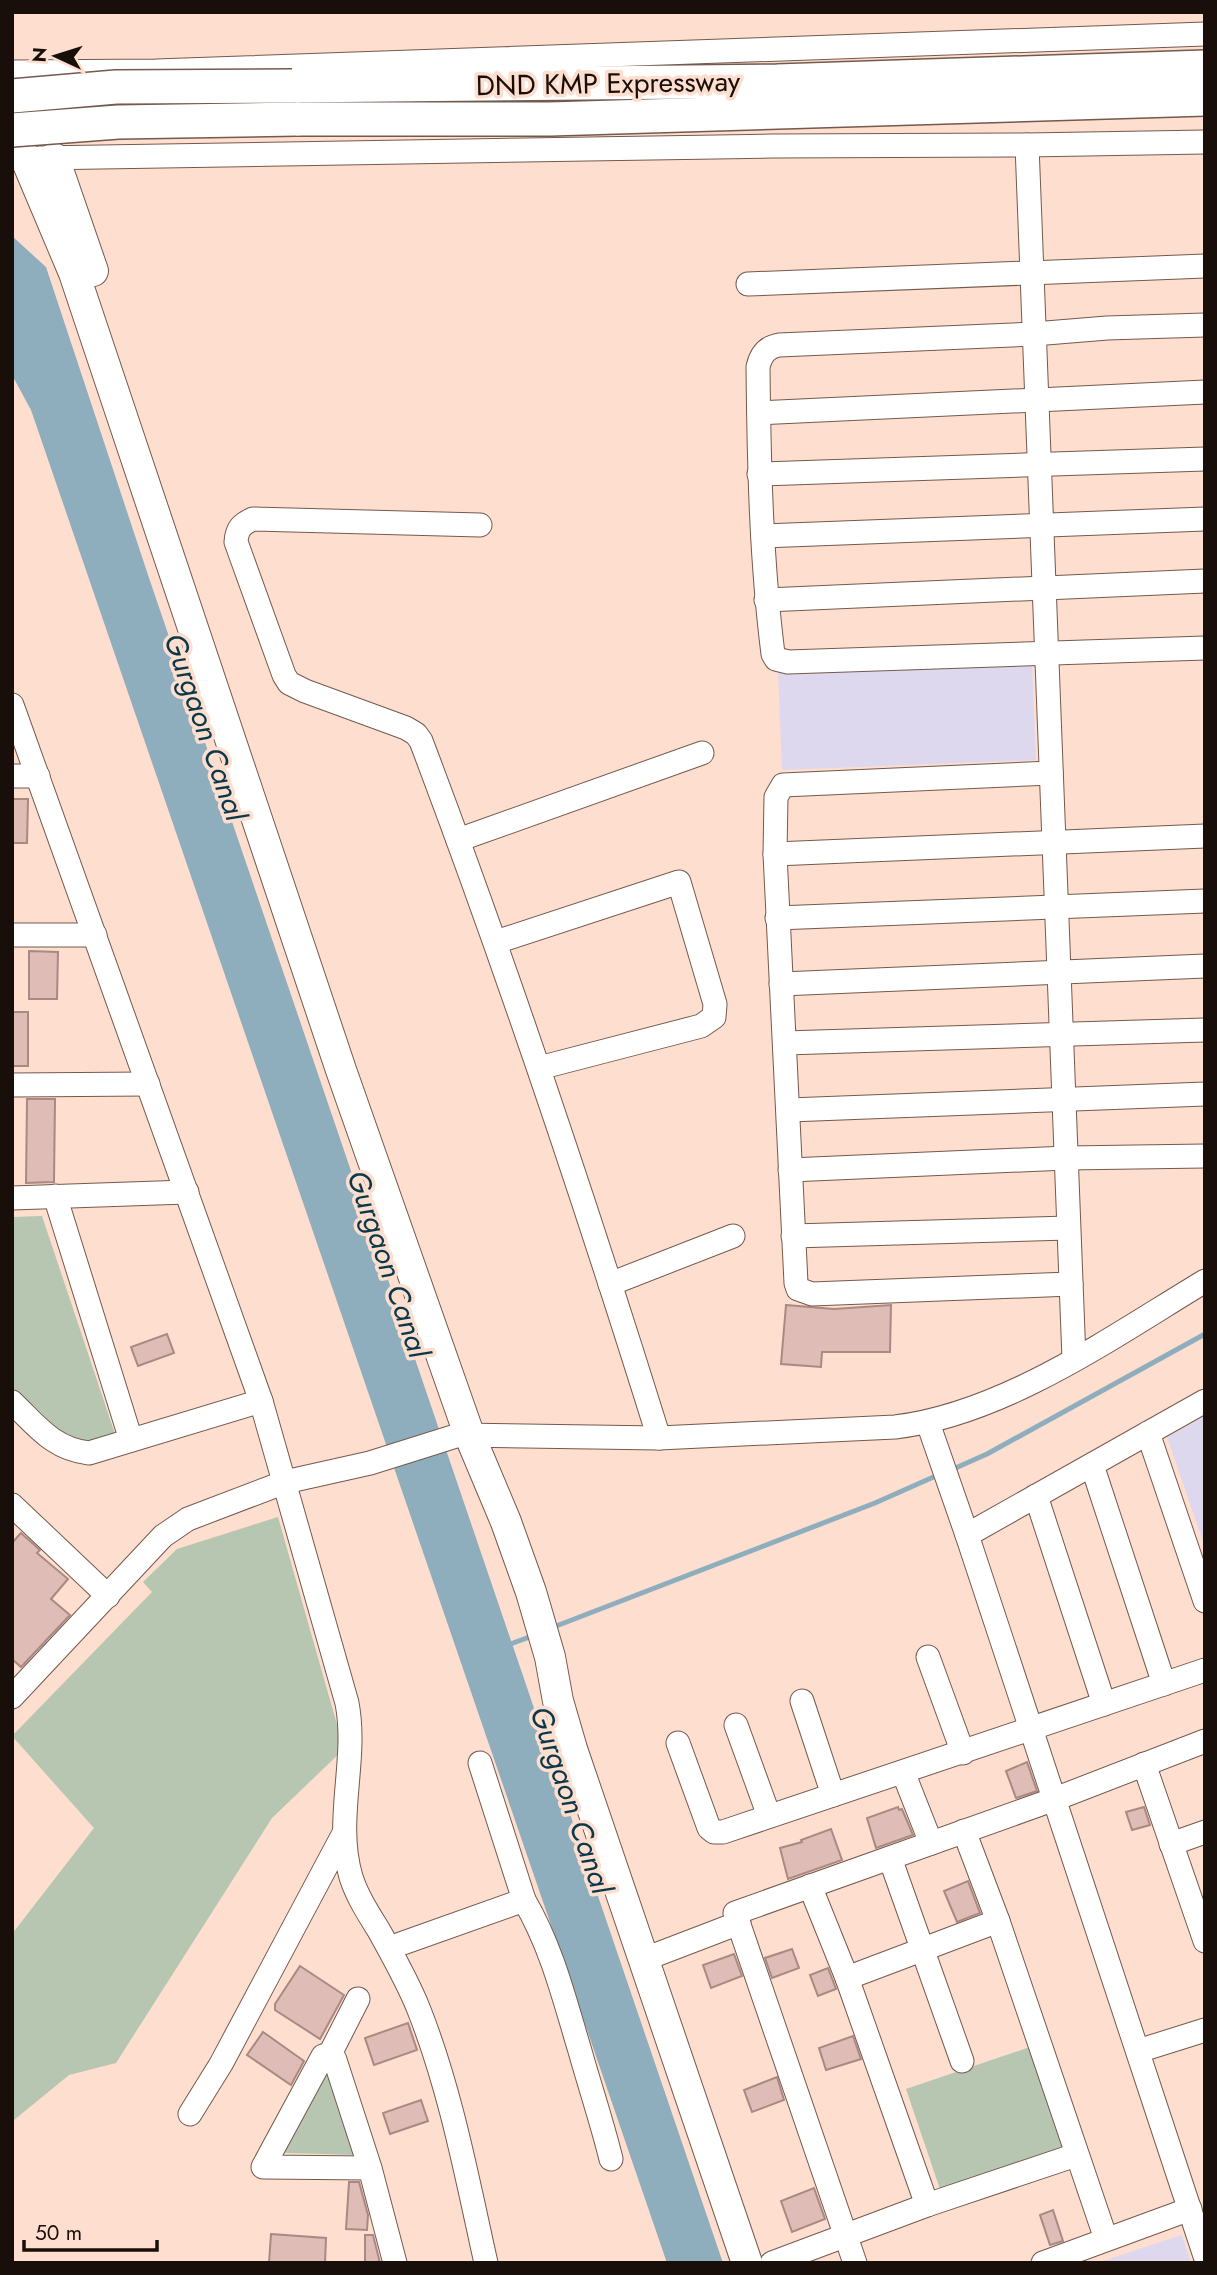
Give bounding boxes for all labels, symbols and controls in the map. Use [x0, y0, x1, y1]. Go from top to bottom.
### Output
north arrow [21, 21, 91, 91]
text: N [26, 46, 54, 63]
street label: DND KMP Expressway [476, 61, 741, 106]
water label: Gurgaon Canal [153, 627, 258, 828]
water label: Gurgaon Canal [336, 1164, 441, 1365]
water label: Gurgaon Canal [519, 1700, 624, 1901]
scale bar [24, 2208, 158, 2252]
text: 50 m [35, 2218, 82, 2248]

